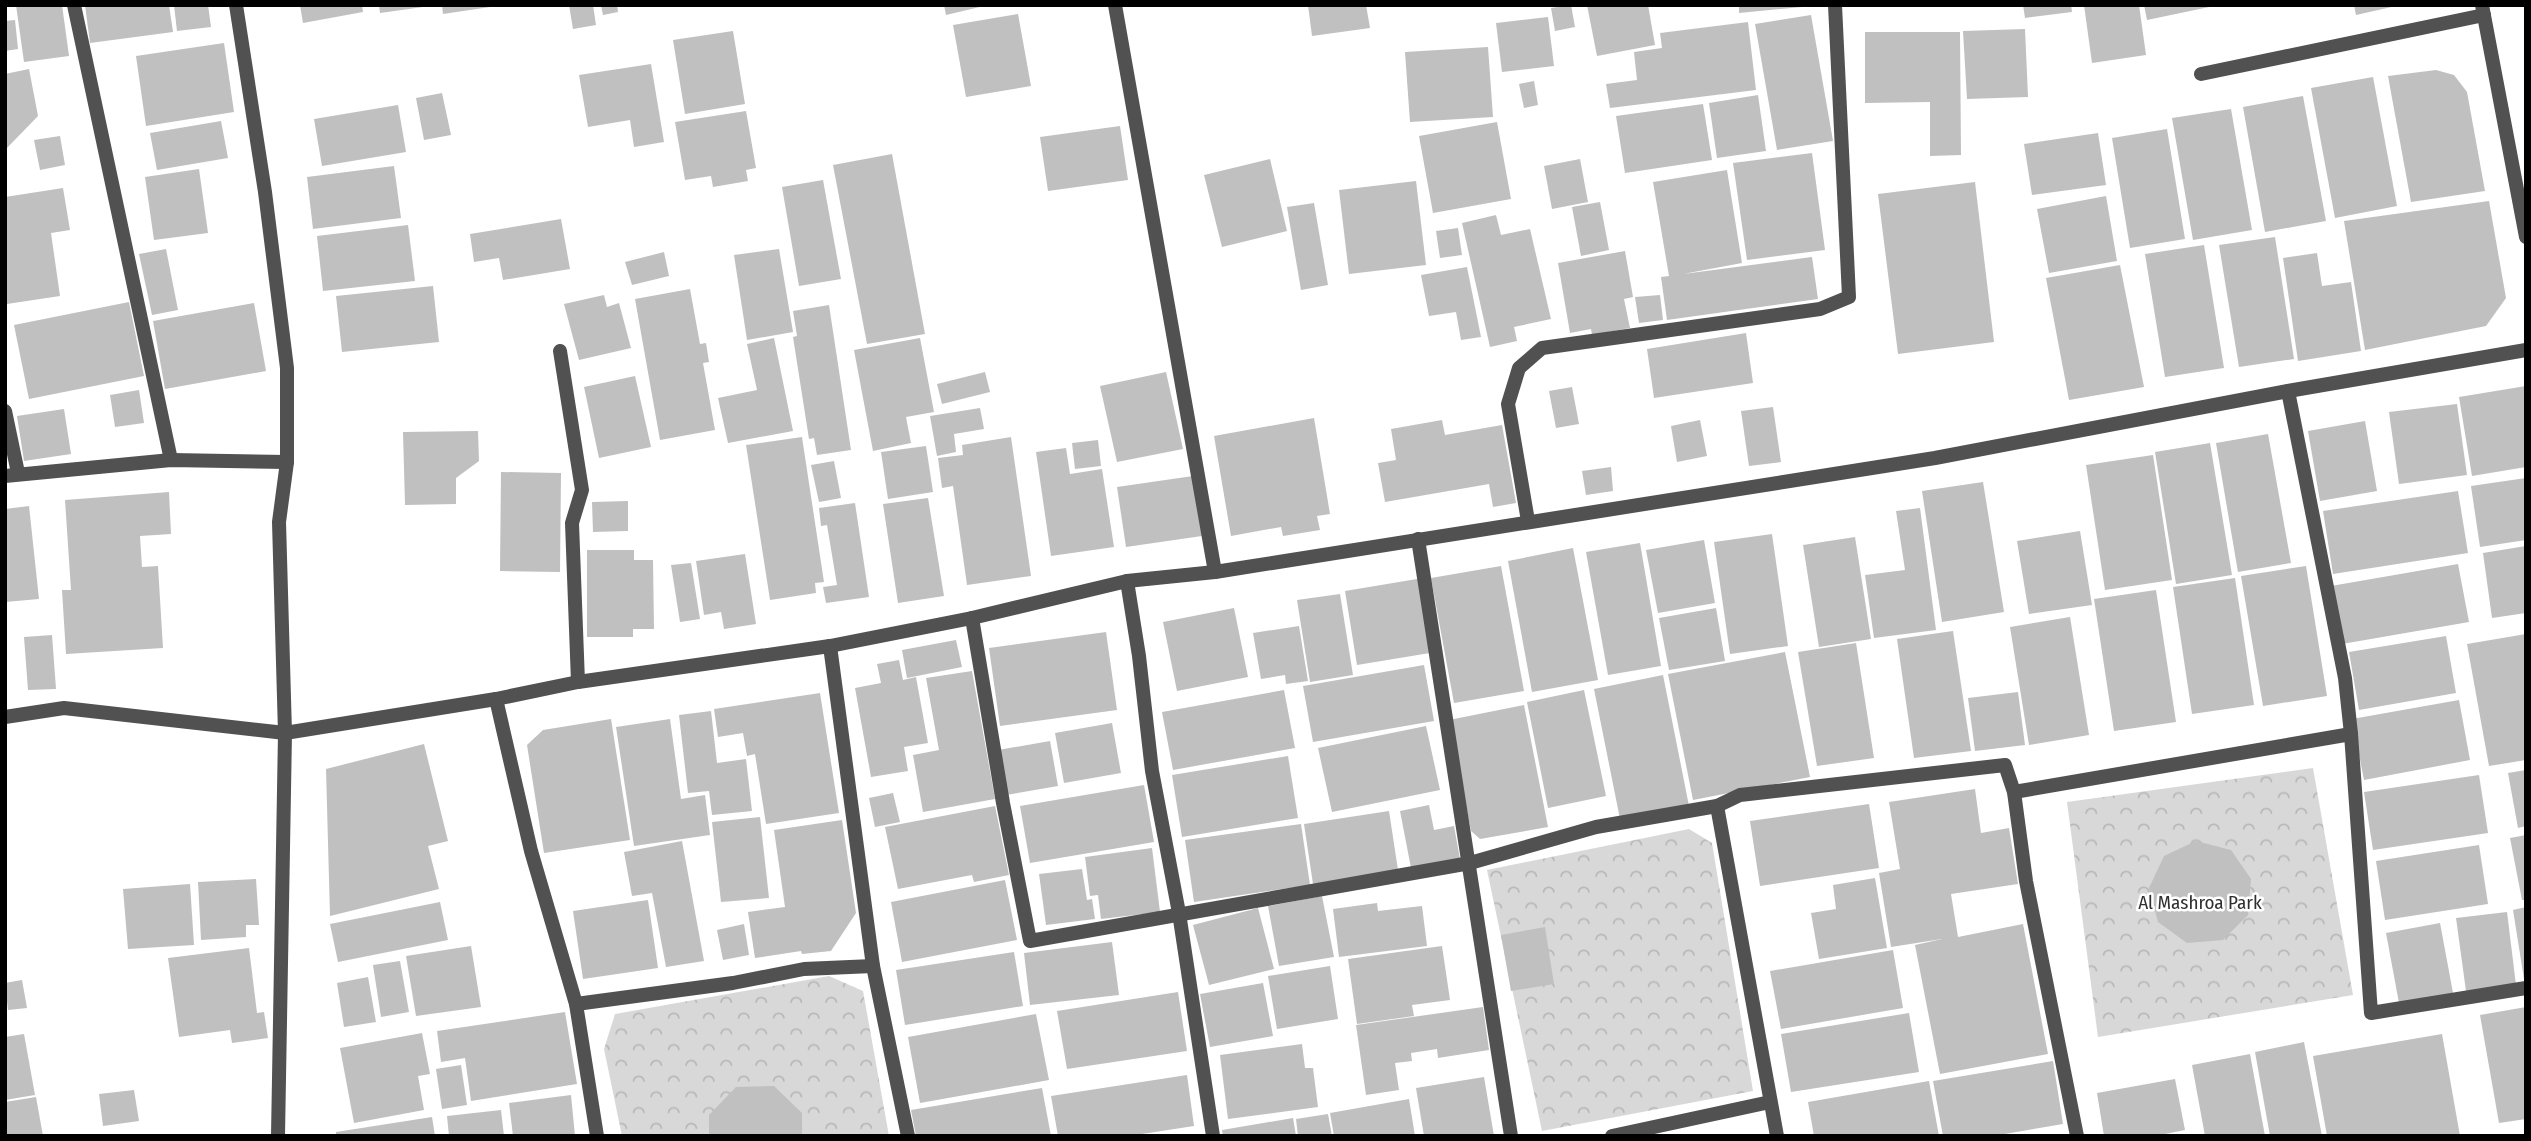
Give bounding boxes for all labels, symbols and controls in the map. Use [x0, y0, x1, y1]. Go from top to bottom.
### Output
park label: Al Mashroa Park [2138, 891, 2262, 914]

